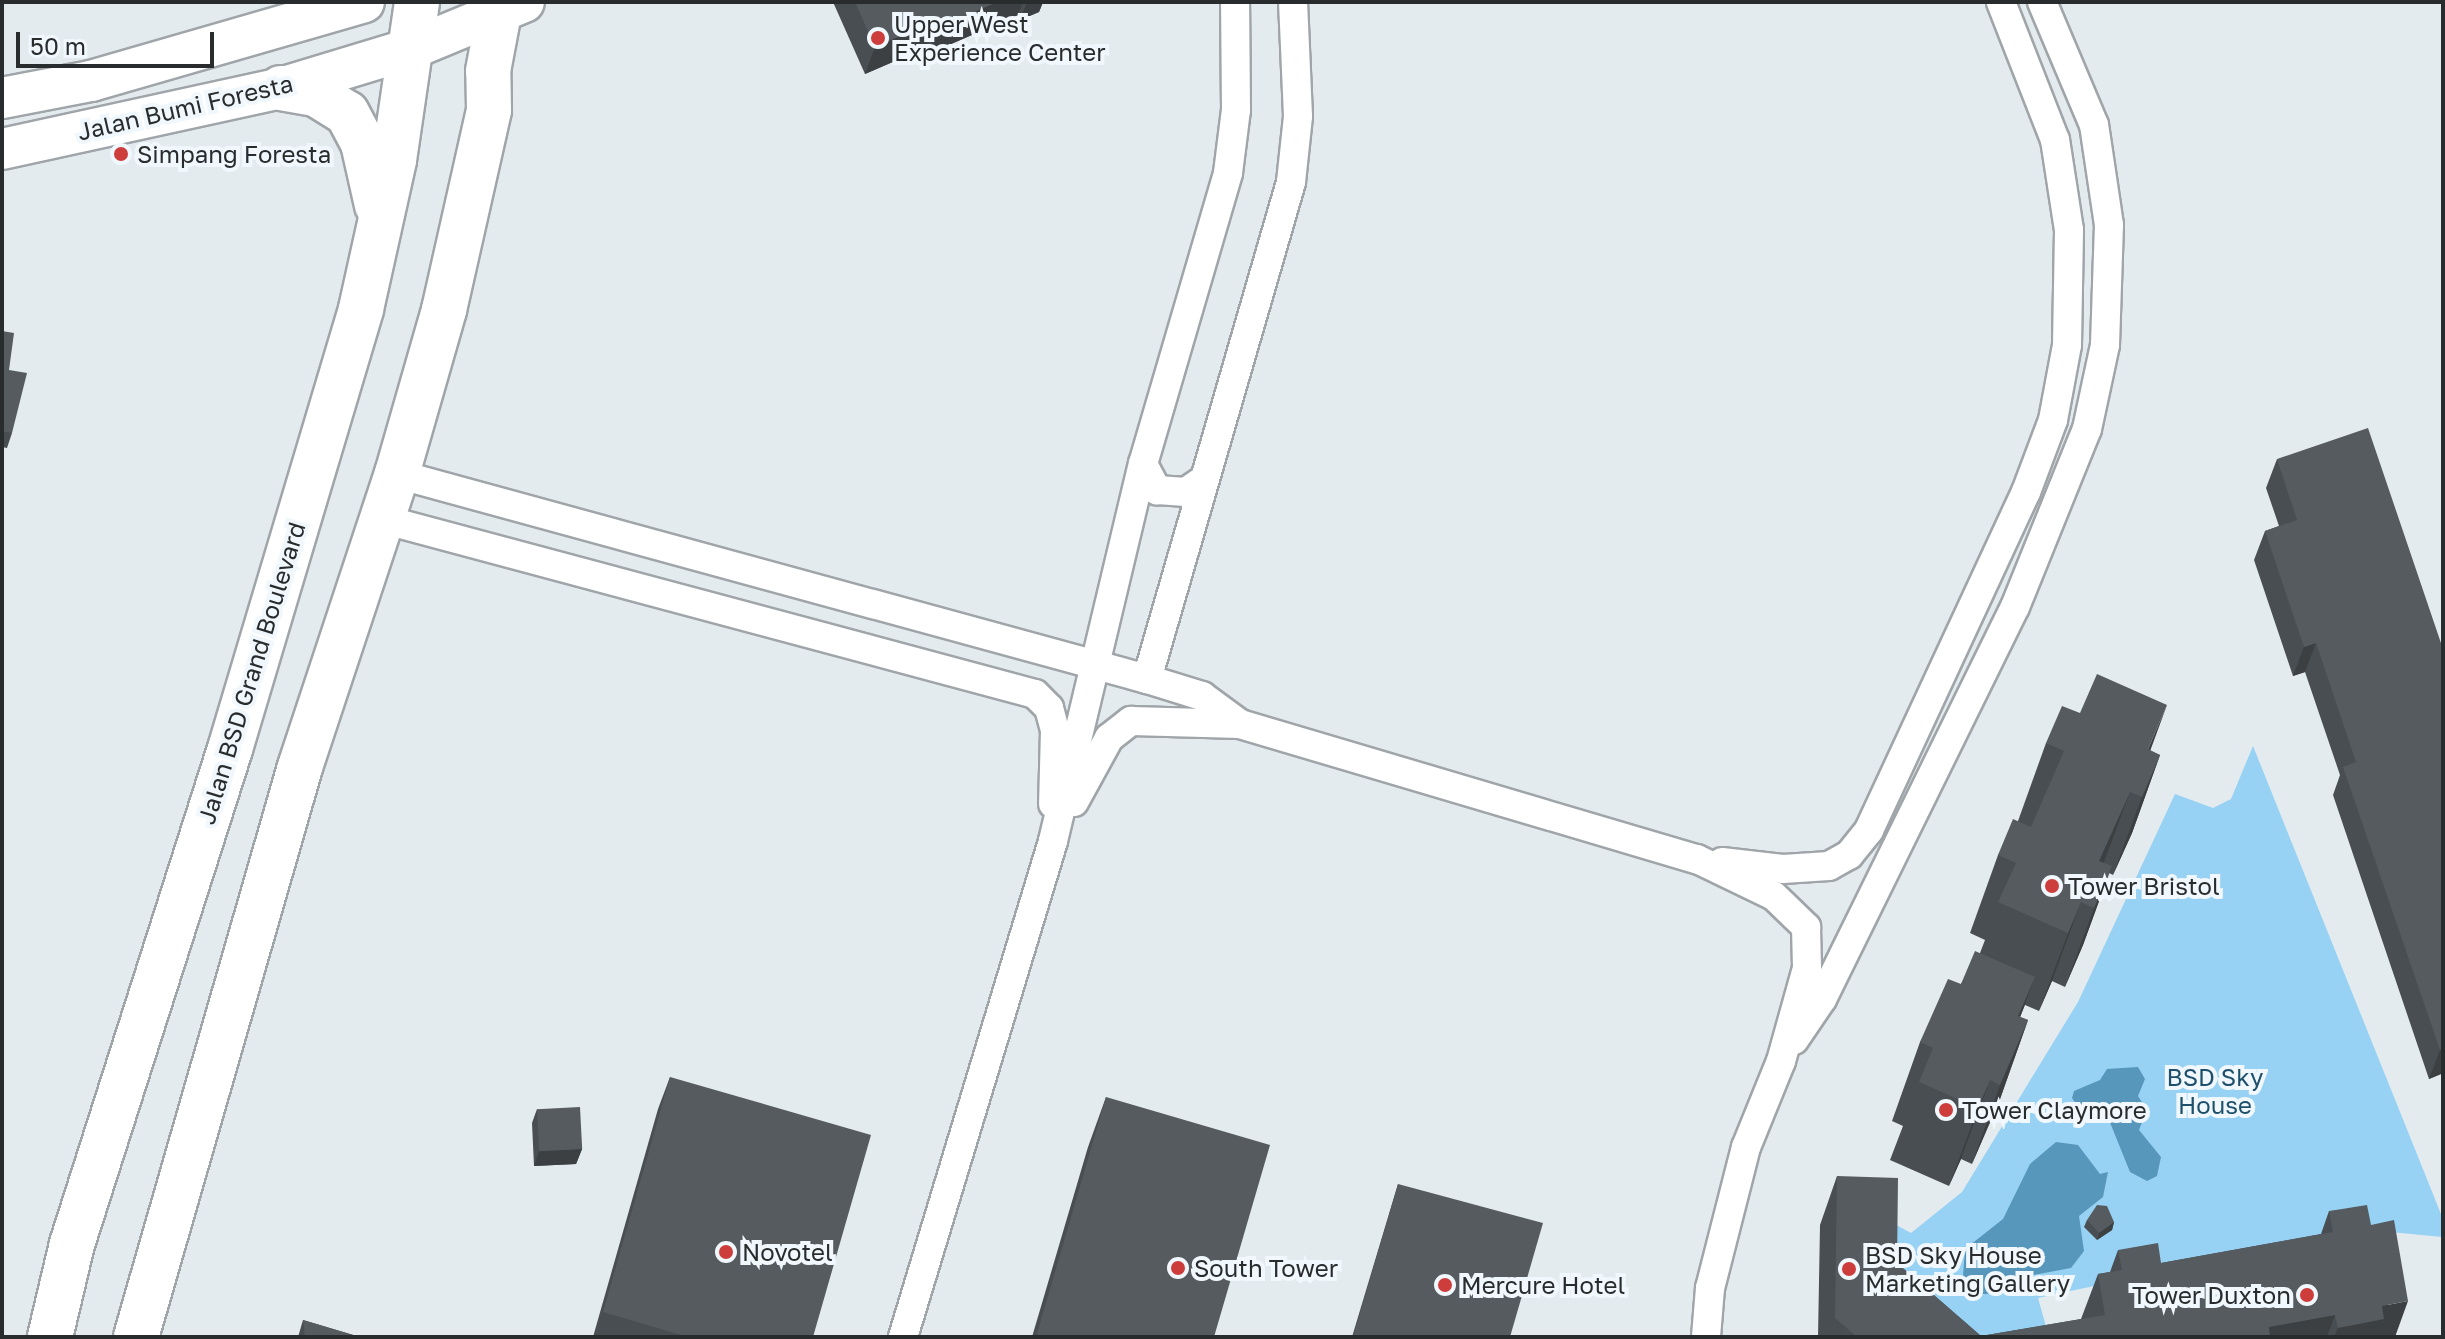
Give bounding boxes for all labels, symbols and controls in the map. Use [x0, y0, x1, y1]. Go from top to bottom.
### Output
place label: Upper West Experience Center [894, 10, 1106, 66]
scale bar [20, 16, 218, 66]
marker: Upper West Experience Center [869, 29, 887, 47]
text: 50 m [30, 31, 86, 60]
street label: Jalan Bumi Foresta [74, 68, 296, 146]
place label: Simpang Foresta [137, 140, 331, 168]
marker: Simpang Foresta [112, 145, 130, 163]
street label: Jalan BSD Grand Boulevard [191, 519, 311, 827]
place label: Tower Bristol [2068, 872, 2220, 900]
marker: Tower Bristol [2043, 877, 2061, 895]
park label: BSD Sky House [2167, 1063, 2263, 1119]
place label: Tower Claymore [1962, 1096, 2147, 1124]
marker: Tower Claymore [1937, 1101, 1955, 1119]
place label: Novotel [742, 1238, 833, 1266]
place label: BSD Sky House Marketing Gallery [1865, 1241, 2070, 1297]
marker: Novotel [717, 1243, 735, 1261]
place label: South Tower [1194, 1254, 1338, 1282]
marker: South Tower [1169, 1259, 1187, 1277]
marker: BSD Sky House Marketing Gallery [1840, 1260, 1858, 1278]
place label: Mercure Hotel [1461, 1271, 1625, 1299]
marker: Mercure Hotel [1436, 1276, 1454, 1294]
place label: Tower Duxton [2132, 1281, 2291, 1309]
marker: Tower Duxton [2298, 1286, 2316, 1304]

